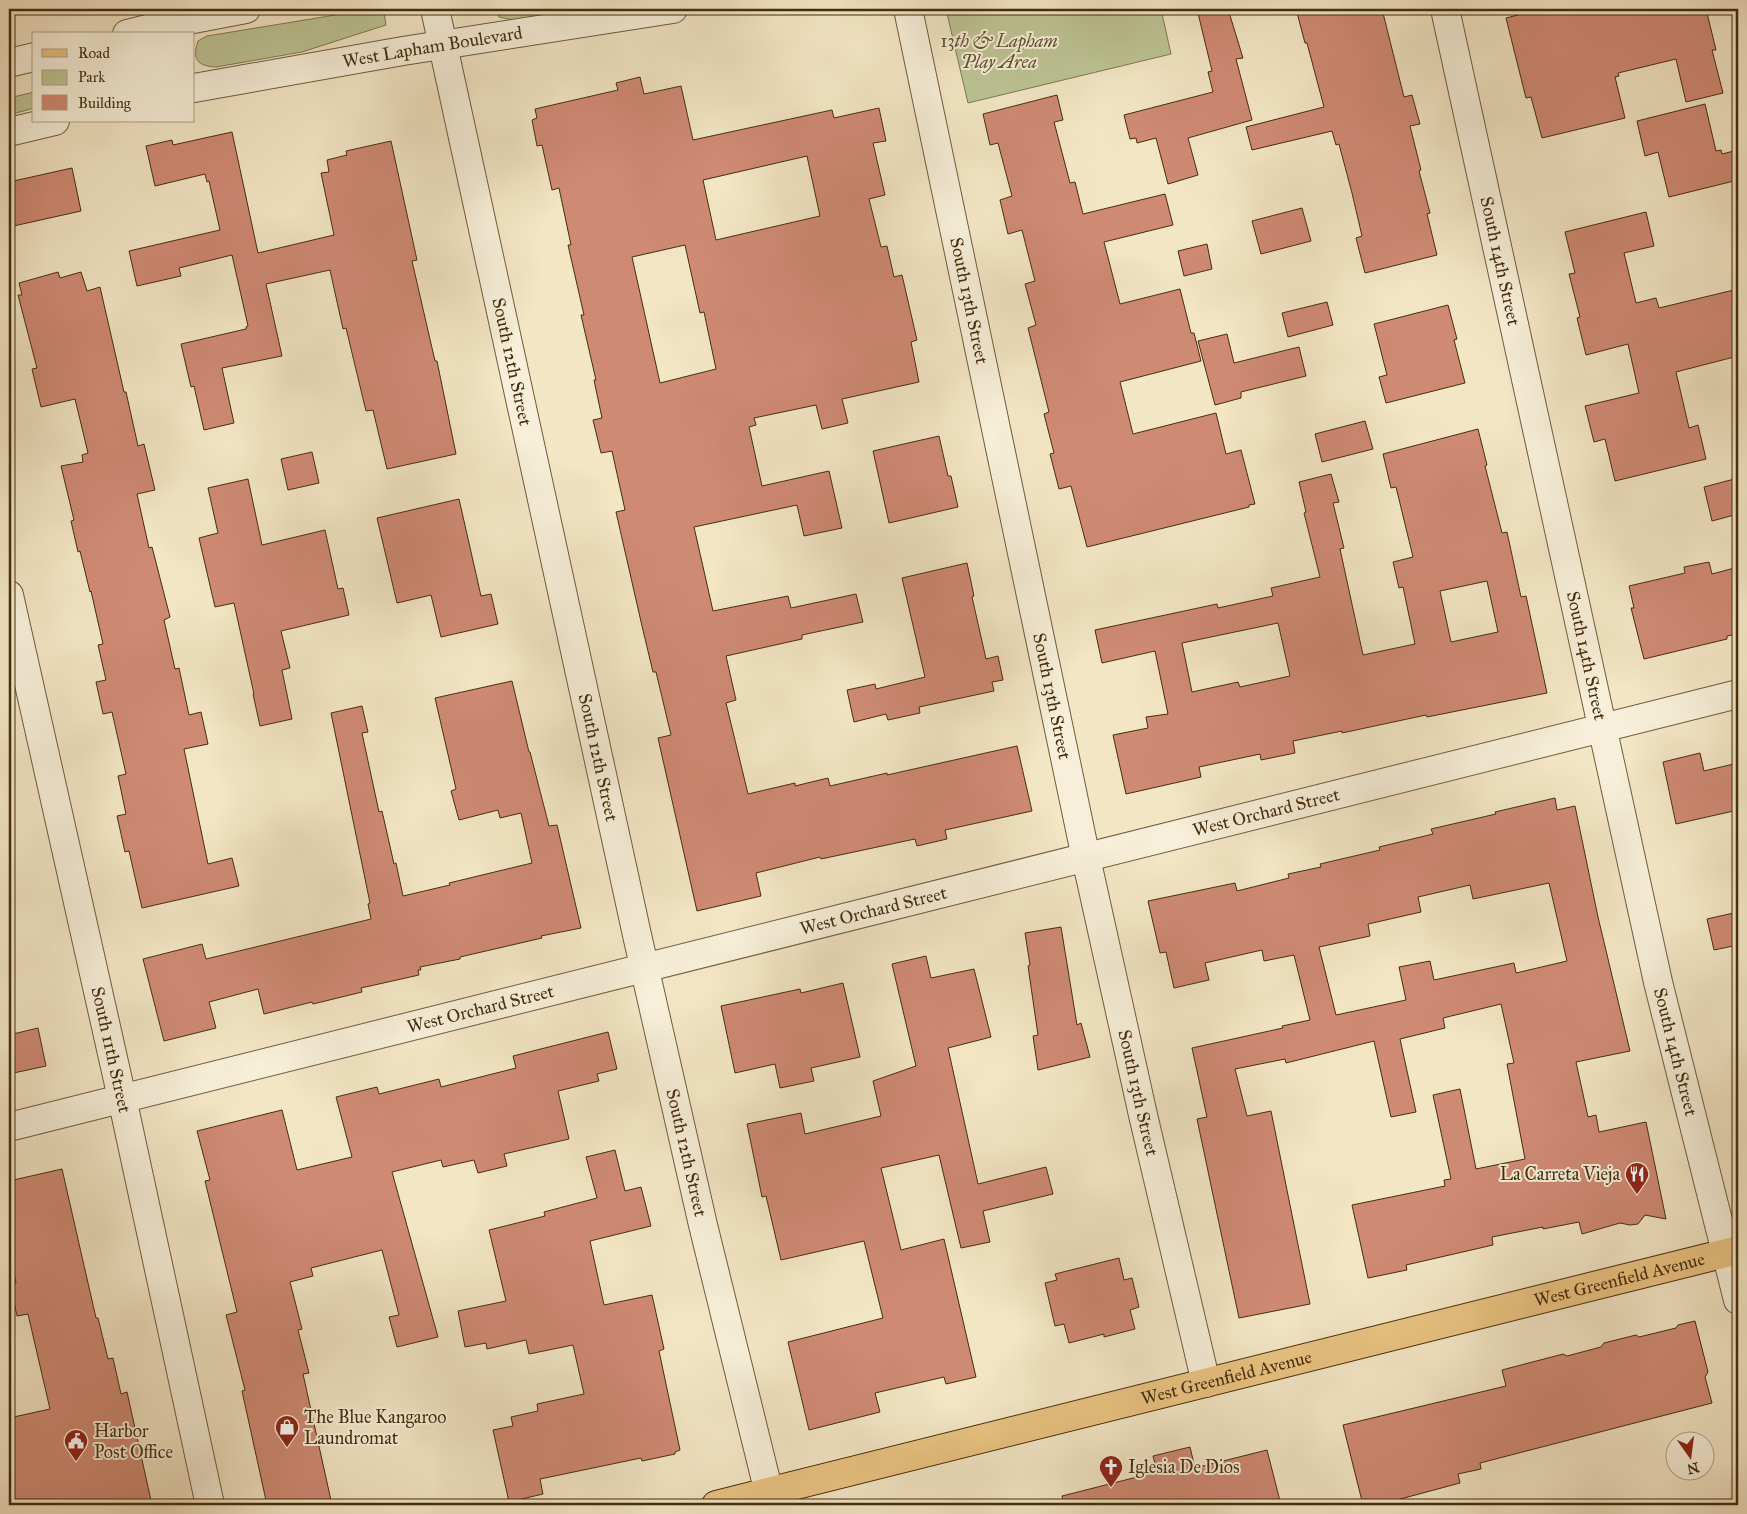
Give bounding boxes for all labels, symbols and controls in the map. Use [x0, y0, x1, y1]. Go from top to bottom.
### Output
street label: West Lapham Boulevard [341, 22, 524, 73]
park label: 13th & Lapham Play Area [940, 30, 1058, 73]
legend [32, 32, 195, 122]
text: Road [78, 44, 110, 62]
text: Park [78, 68, 105, 86]
text: Building [78, 94, 132, 112]
street label: South 14th Street [1475, 194, 1525, 328]
street label: South 13th Street [945, 235, 993, 367]
street label: South 12th Street [487, 296, 537, 428]
street label: South 14th Street [1562, 589, 1612, 723]
street label: South 13th Street [1028, 631, 1076, 762]
street label: South 12th Street [574, 691, 623, 824]
street label: West Orchard Street [1190, 783, 1343, 841]
street label: West Orchard Street [798, 881, 950, 940]
street label: West Orchard Street [405, 980, 557, 1038]
street label: South 11th Street [86, 984, 136, 1115]
street label: South 14th Street [1649, 985, 1702, 1119]
street label: South 13th Street [1113, 1028, 1163, 1159]
street label: South 12th Street [661, 1087, 712, 1219]
restaurant icon: La Carreta Vieja [1624, 1161, 1650, 1195]
place label: La Carreta Vieja [1500, 1163, 1620, 1185]
street label: West Greenfield Avenue [1532, 1248, 1707, 1311]
street label: West Greenfield Avenue [1139, 1346, 1314, 1410]
place label: The Blue Kangaroo Laundromat [304, 1406, 446, 1449]
shop icon: The Blue Kangaroo Laundromat [274, 1414, 300, 1448]
place label: Harbor Post Office [94, 1420, 173, 1463]
public building icon: Harbor Post Office [63, 1428, 89, 1462]
north arrow [1664, 1432, 1714, 1482]
church icon: Iglesia De Dios [1098, 1454, 1124, 1488]
place label: Iglesia De Dios [1128, 1456, 1240, 1479]
text: N [1685, 1458, 1701, 1478]

